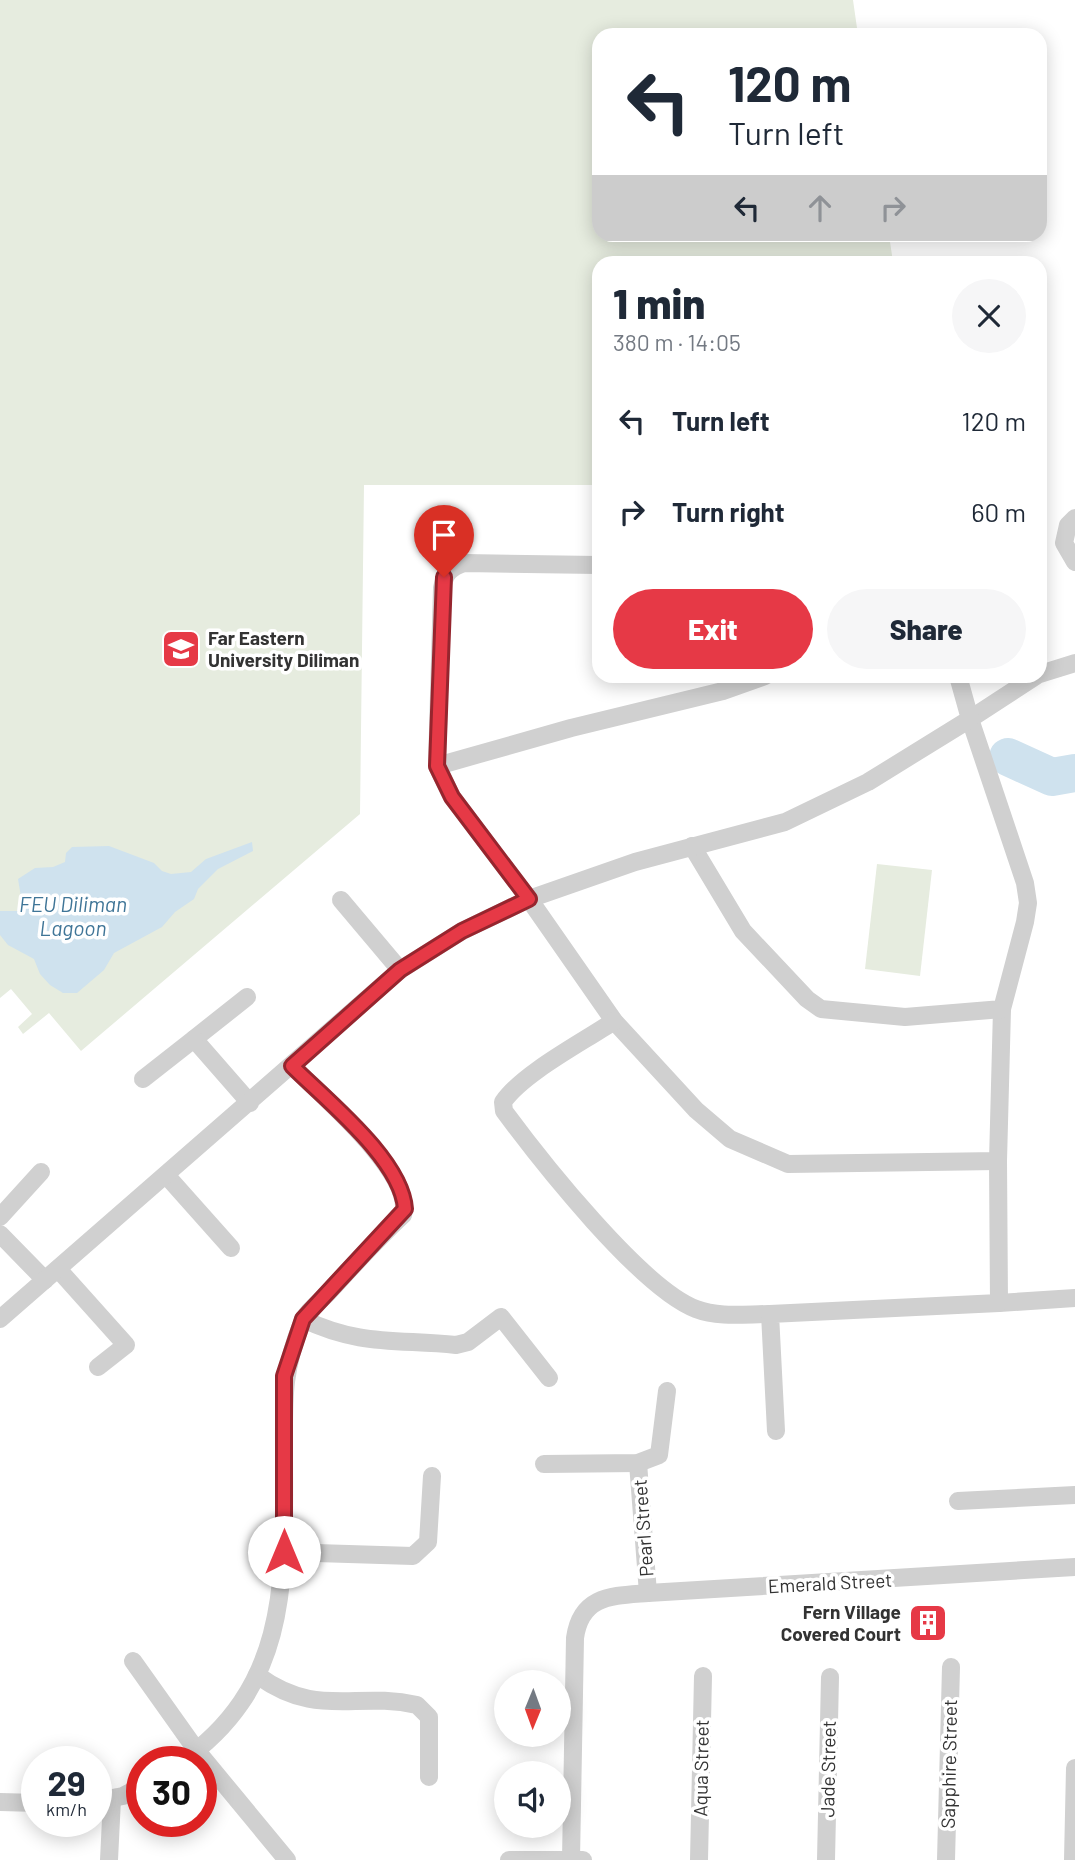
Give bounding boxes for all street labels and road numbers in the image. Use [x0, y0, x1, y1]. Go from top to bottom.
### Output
street label: Pearl Street [628, 1479, 657, 1578]
street label: Emerald Street [767, 1568, 893, 1597]
street label: Sapphire Street [936, 1699, 961, 1829]
street label: Aqua Street [688, 1719, 713, 1817]
street label: Jade Street [815, 1720, 840, 1818]

